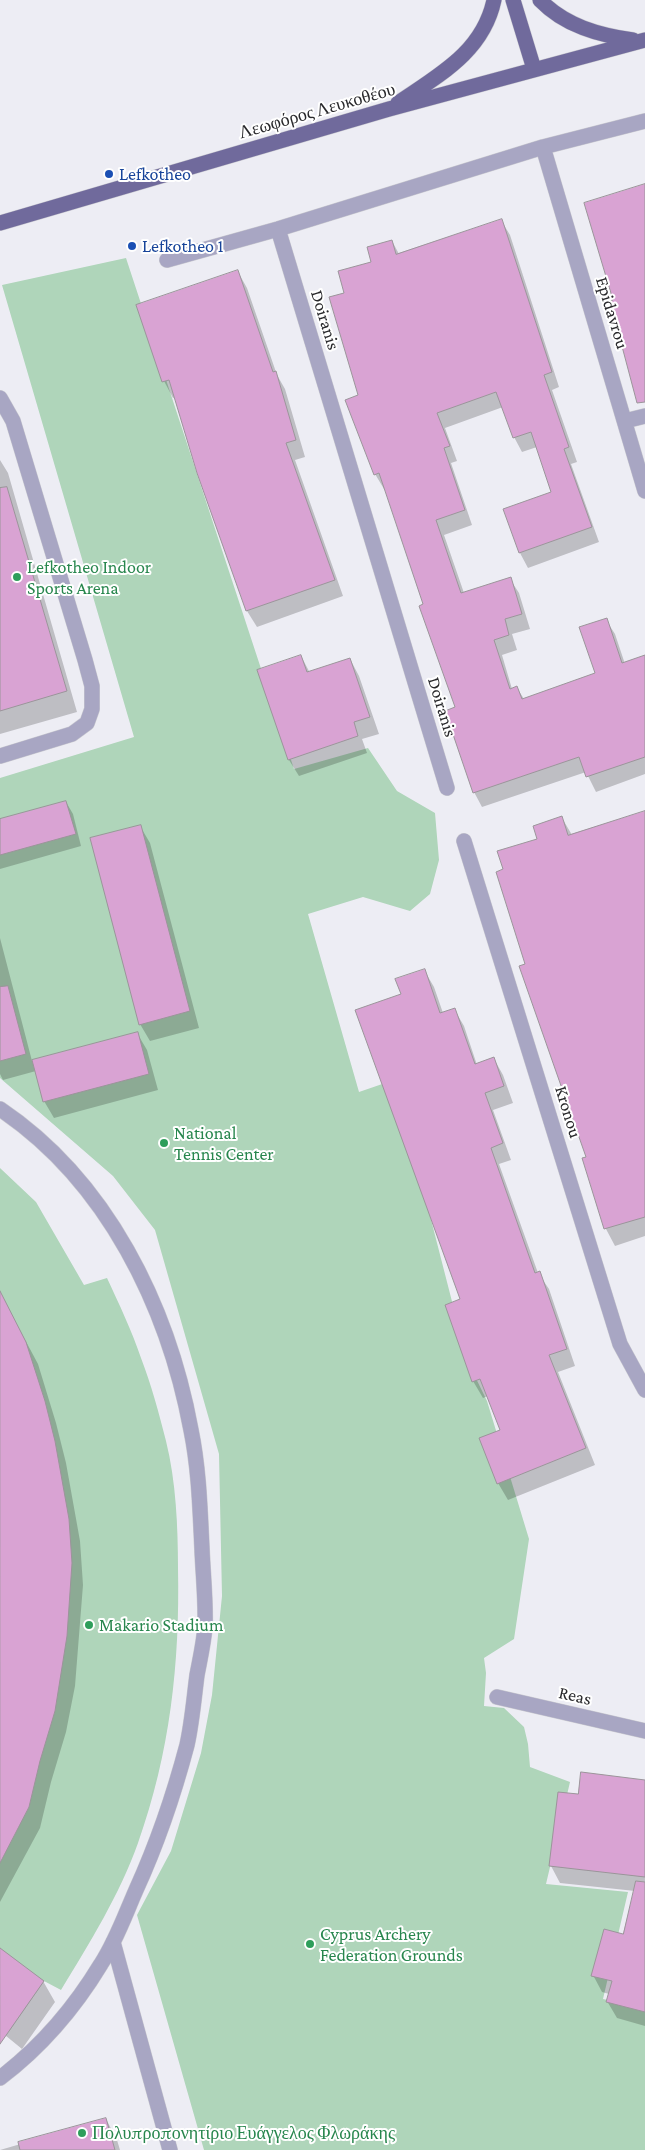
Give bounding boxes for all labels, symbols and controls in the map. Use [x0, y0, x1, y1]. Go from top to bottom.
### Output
street label: Λεωφόρος Λευκοθέου [236, 78, 398, 144]
place label: Lefkotheo [119, 163, 191, 185]
marker: Lefkotheo [103, 168, 115, 180]
place label: Lefkotheo 1 [142, 235, 223, 257]
marker: Lefkotheo 1 [126, 240, 138, 252]
street label: Epidavrou [591, 274, 633, 352]
street label: Doiranis [306, 287, 344, 353]
place label: Lefkotheo Indoor Sports Arena [27, 556, 151, 598]
marker: Lefkotheo Indoor Sports Arena [11, 571, 23, 583]
street label: Doiranis [423, 674, 461, 740]
street label: Kronou [550, 1083, 586, 1141]
place label: National Tennis Center [174, 1122, 274, 1164]
marker: National Tennis Center [158, 1137, 170, 1149]
place label: Makario Stadium [99, 1614, 223, 1636]
marker: Makario Stadium [83, 1619, 95, 1631]
street label: Reas [556, 1682, 594, 1710]
place label: Cyprus Archery Federation Grounds [320, 1923, 463, 1966]
marker: Cyprus Archery Federation Grounds [304, 1938, 316, 1950]
place label: Πολυπροπονητίριο Ευάγγελος Φλωράκης [92, 2122, 395, 2144]
marker: Πολυπροπονητίριο Ευάγγελος Φλωράκης [76, 2127, 88, 2139]

